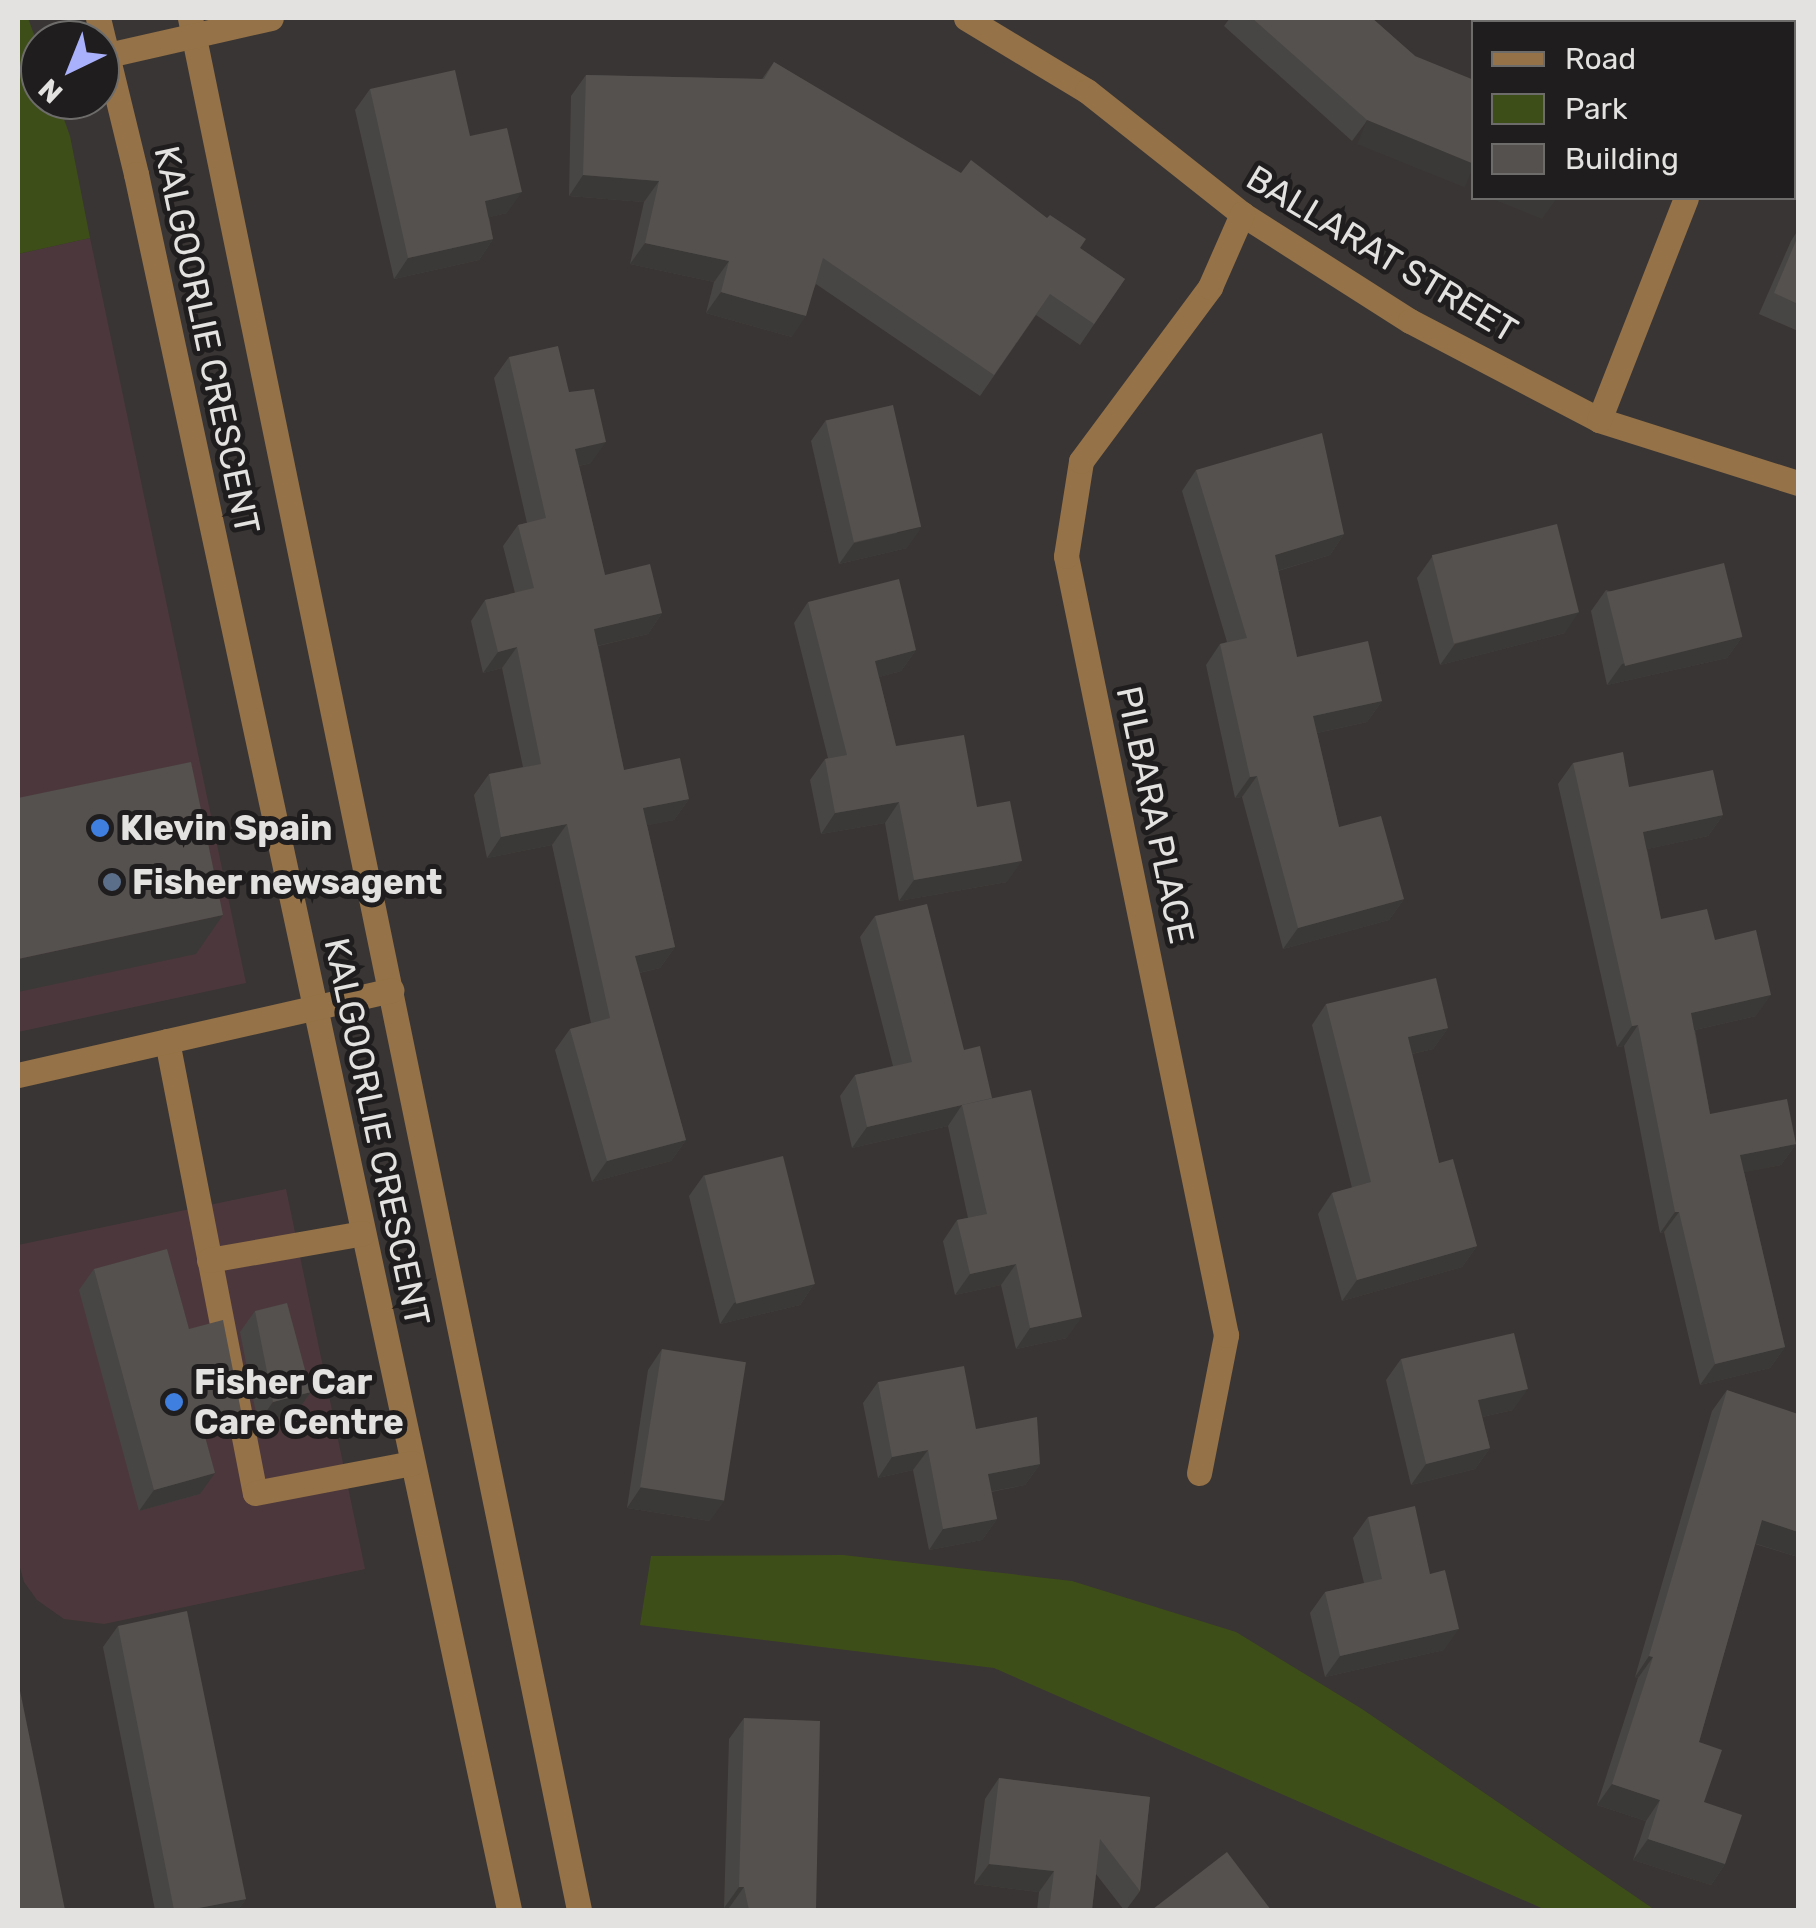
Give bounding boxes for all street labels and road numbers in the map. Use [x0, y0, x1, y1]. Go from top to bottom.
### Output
street label: KALGOORLIE CRESCENT [145, 142, 269, 538]
street label: BALLARAT STREET [1239, 156, 1525, 352]
street label: PILBARA PLACE [1107, 682, 1203, 948]
street label: KALGOORLIE CRESCENT [315, 934, 439, 1330]

